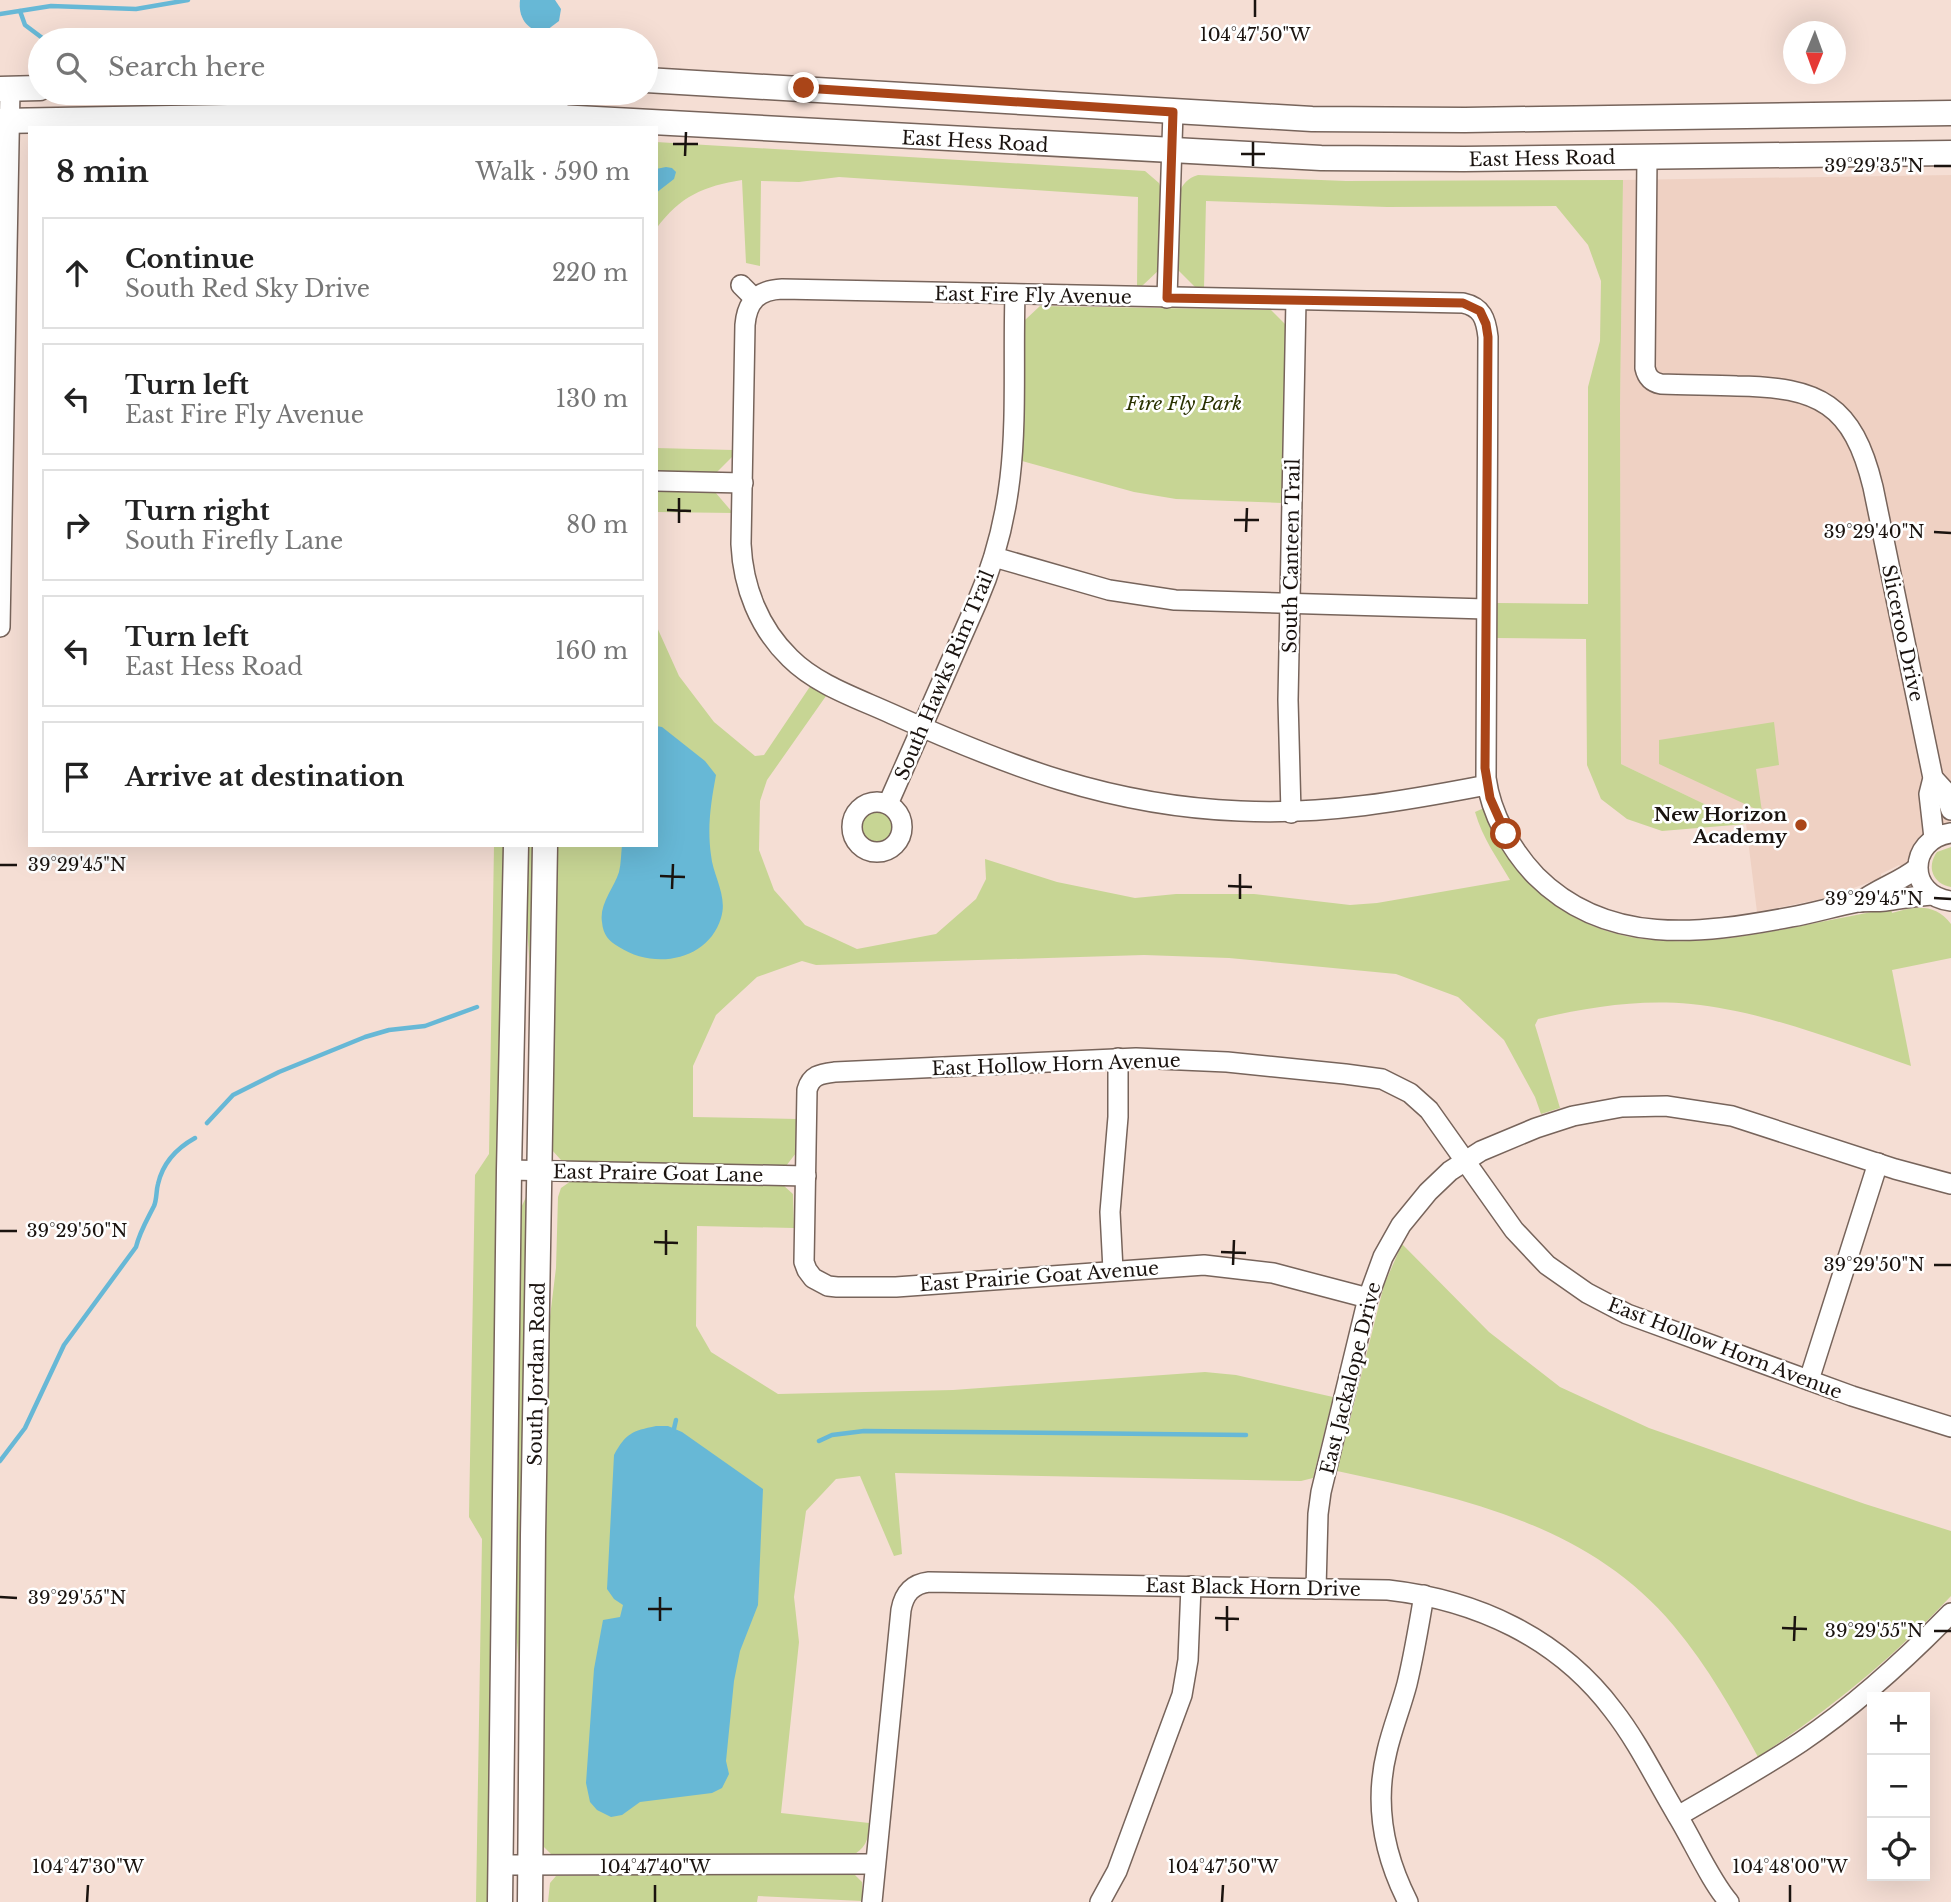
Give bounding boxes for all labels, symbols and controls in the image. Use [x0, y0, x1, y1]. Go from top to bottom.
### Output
north arrow [1783, 21, 1846, 84]
text: 104°47'50"W [1200, 24, 1311, 46]
search box [28, 28, 658, 105]
icon: search [52, 48, 90, 86]
text: Search here [108, 51, 265, 83]
route end [788, 72, 819, 103]
street label: East Hess Road [901, 126, 1049, 157]
street label: East Hess Road [1468, 146, 1616, 171]
text: 8 min [56, 153, 149, 190]
text: 39°29'35"N [1824, 155, 1924, 177]
text: Walk · 590 m [476, 158, 630, 186]
text: Continue [125, 243, 254, 275]
icon: ahead [58, 254, 96, 292]
text: 220 m [552, 259, 628, 287]
text: South Red Sky Drive [125, 275, 370, 303]
street label: East Fire Fly Avenue [934, 282, 1132, 309]
text: Turn left [125, 369, 249, 401]
icon: left [58, 380, 96, 418]
text: 130 m [556, 385, 628, 413]
park label: Fire Fly Park [1125, 392, 1242, 415]
text: East Fire Fly Avenue [125, 401, 364, 429]
street label: South Canteen Trail [1278, 458, 1305, 654]
text: Turn right [125, 495, 270, 527]
icon: right [58, 506, 96, 544]
text: 80 m [566, 511, 628, 539]
text: 39°29'40"N [1824, 521, 1924, 543]
text: South Firefly Lane [125, 527, 343, 555]
street label: Sliceroo Drive [1877, 563, 1928, 704]
street label: South Hawks Rim Trail [890, 567, 999, 784]
text: Turn left [125, 621, 249, 653]
icon: left [58, 632, 96, 670]
text: 160 m [555, 637, 628, 665]
text: East Hess Road [125, 653, 303, 681]
icon: arrive [58, 758, 96, 796]
text: Arrive at destination [125, 761, 405, 793]
place label: New Horizon Academy [1654, 803, 1788, 848]
marker: New Horizon Academy [1793, 817, 1809, 833]
route start [1490, 818, 1521, 849]
text: 39°29'45"N [28, 854, 126, 876]
text: 39°29'45"N [1825, 888, 1923, 910]
street label: East Hollow Horn Avenue [931, 1049, 1181, 1080]
street label: East Praire Goat Lane [553, 1160, 763, 1187]
text: 39°29'50"N [27, 1220, 127, 1242]
text: 39°29'50"N [1824, 1254, 1924, 1276]
street label: East Prairie Goat Avenue [918, 1257, 1160, 1296]
street label: East Jackalope Drive [1315, 1280, 1386, 1477]
street label: South Jordan Road [523, 1282, 550, 1466]
street label: East Hollow Horn Avenue [1604, 1293, 1845, 1404]
street label: East Black Horn Drive [1145, 1574, 1361, 1601]
text: 39°29'55"N [28, 1587, 126, 1609]
text: 39°29'55"N [1825, 1620, 1923, 1642]
map controls [1867, 1692, 1930, 1881]
button: + [1867, 1692, 1930, 1755]
button: − [1867, 1755, 1930, 1818]
button: locate [1867, 1818, 1930, 1881]
text: 104°47'30"W [32, 1856, 145, 1878]
text: 104°47'40"W [600, 1856, 711, 1878]
text: 104°47'50"W [1168, 1856, 1279, 1878]
text: 104°48'00"W [1732, 1856, 1849, 1878]

